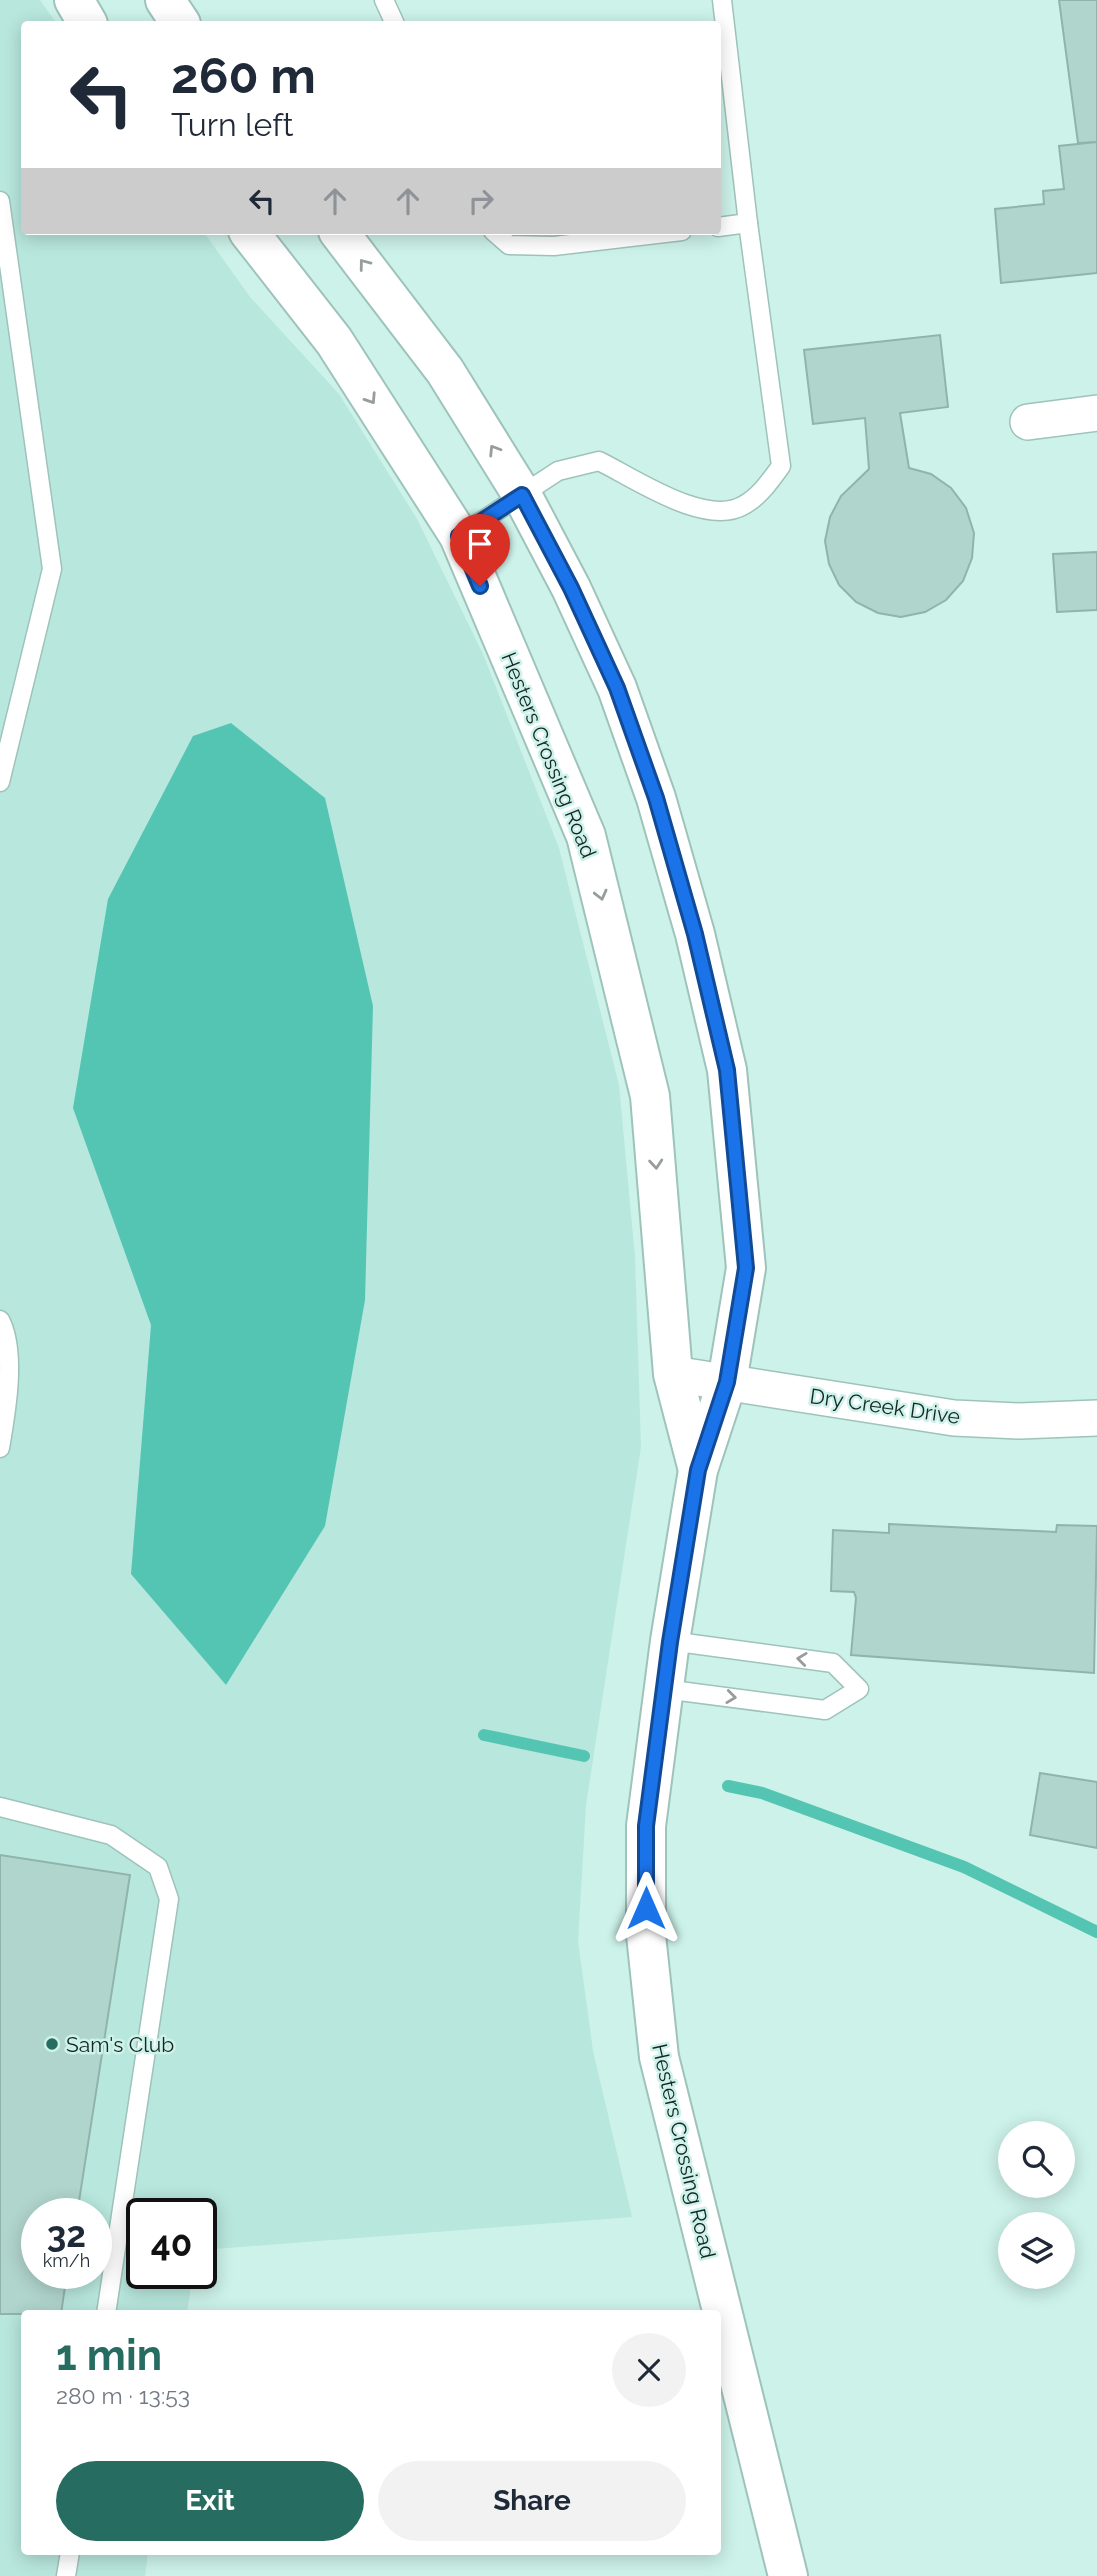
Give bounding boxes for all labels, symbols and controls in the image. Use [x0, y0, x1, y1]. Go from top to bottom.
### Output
text: 260 m [171, 47, 316, 104]
icon: left [56, 49, 147, 140]
text: Turn left [171, 106, 293, 143]
icon: left [243, 182, 281, 220]
icon: ahead [316, 182, 354, 220]
icon: ahead [389, 182, 427, 220]
icon: right [462, 182, 500, 220]
one-way arrow [359, 260, 372, 272]
one-way arrow [362, 391, 375, 404]
one-way arrow [490, 445, 503, 458]
pin [450, 514, 510, 586]
icon: arrive [461, 525, 499, 563]
street label: Hesters Crossing Road [496, 649, 602, 861]
one-way arrow [593, 889, 607, 901]
one-way arrow [648, 1159, 663, 1170]
street label: Dry Creek Drive [808, 1383, 962, 1429]
one-way arrow [796, 1651, 808, 1666]
one-way arrow [726, 1690, 737, 1705]
position arrow [609, 1871, 683, 1945]
place label: Sam's Club [66, 2032, 174, 2057]
marker: Sam's Club [44, 2036, 60, 2052]
street label: Hesters Crossing Road [647, 2041, 721, 2261]
map controls [998, 2121, 1075, 2289]
button: search [998, 2121, 1075, 2198]
speed limit sign: 40 [126, 2198, 217, 2289]
button: layers [998, 2212, 1075, 2289]
text: 32 [47, 2214, 86, 2255]
text: km/h [43, 2250, 90, 2271]
text: 1 min [56, 2331, 162, 2380]
button: close [612, 2333, 686, 2407]
text: 280 m · 13:53 [56, 2382, 190, 2409]
button: Exit [56, 2461, 364, 2541]
button: Share [378, 2461, 686, 2541]

